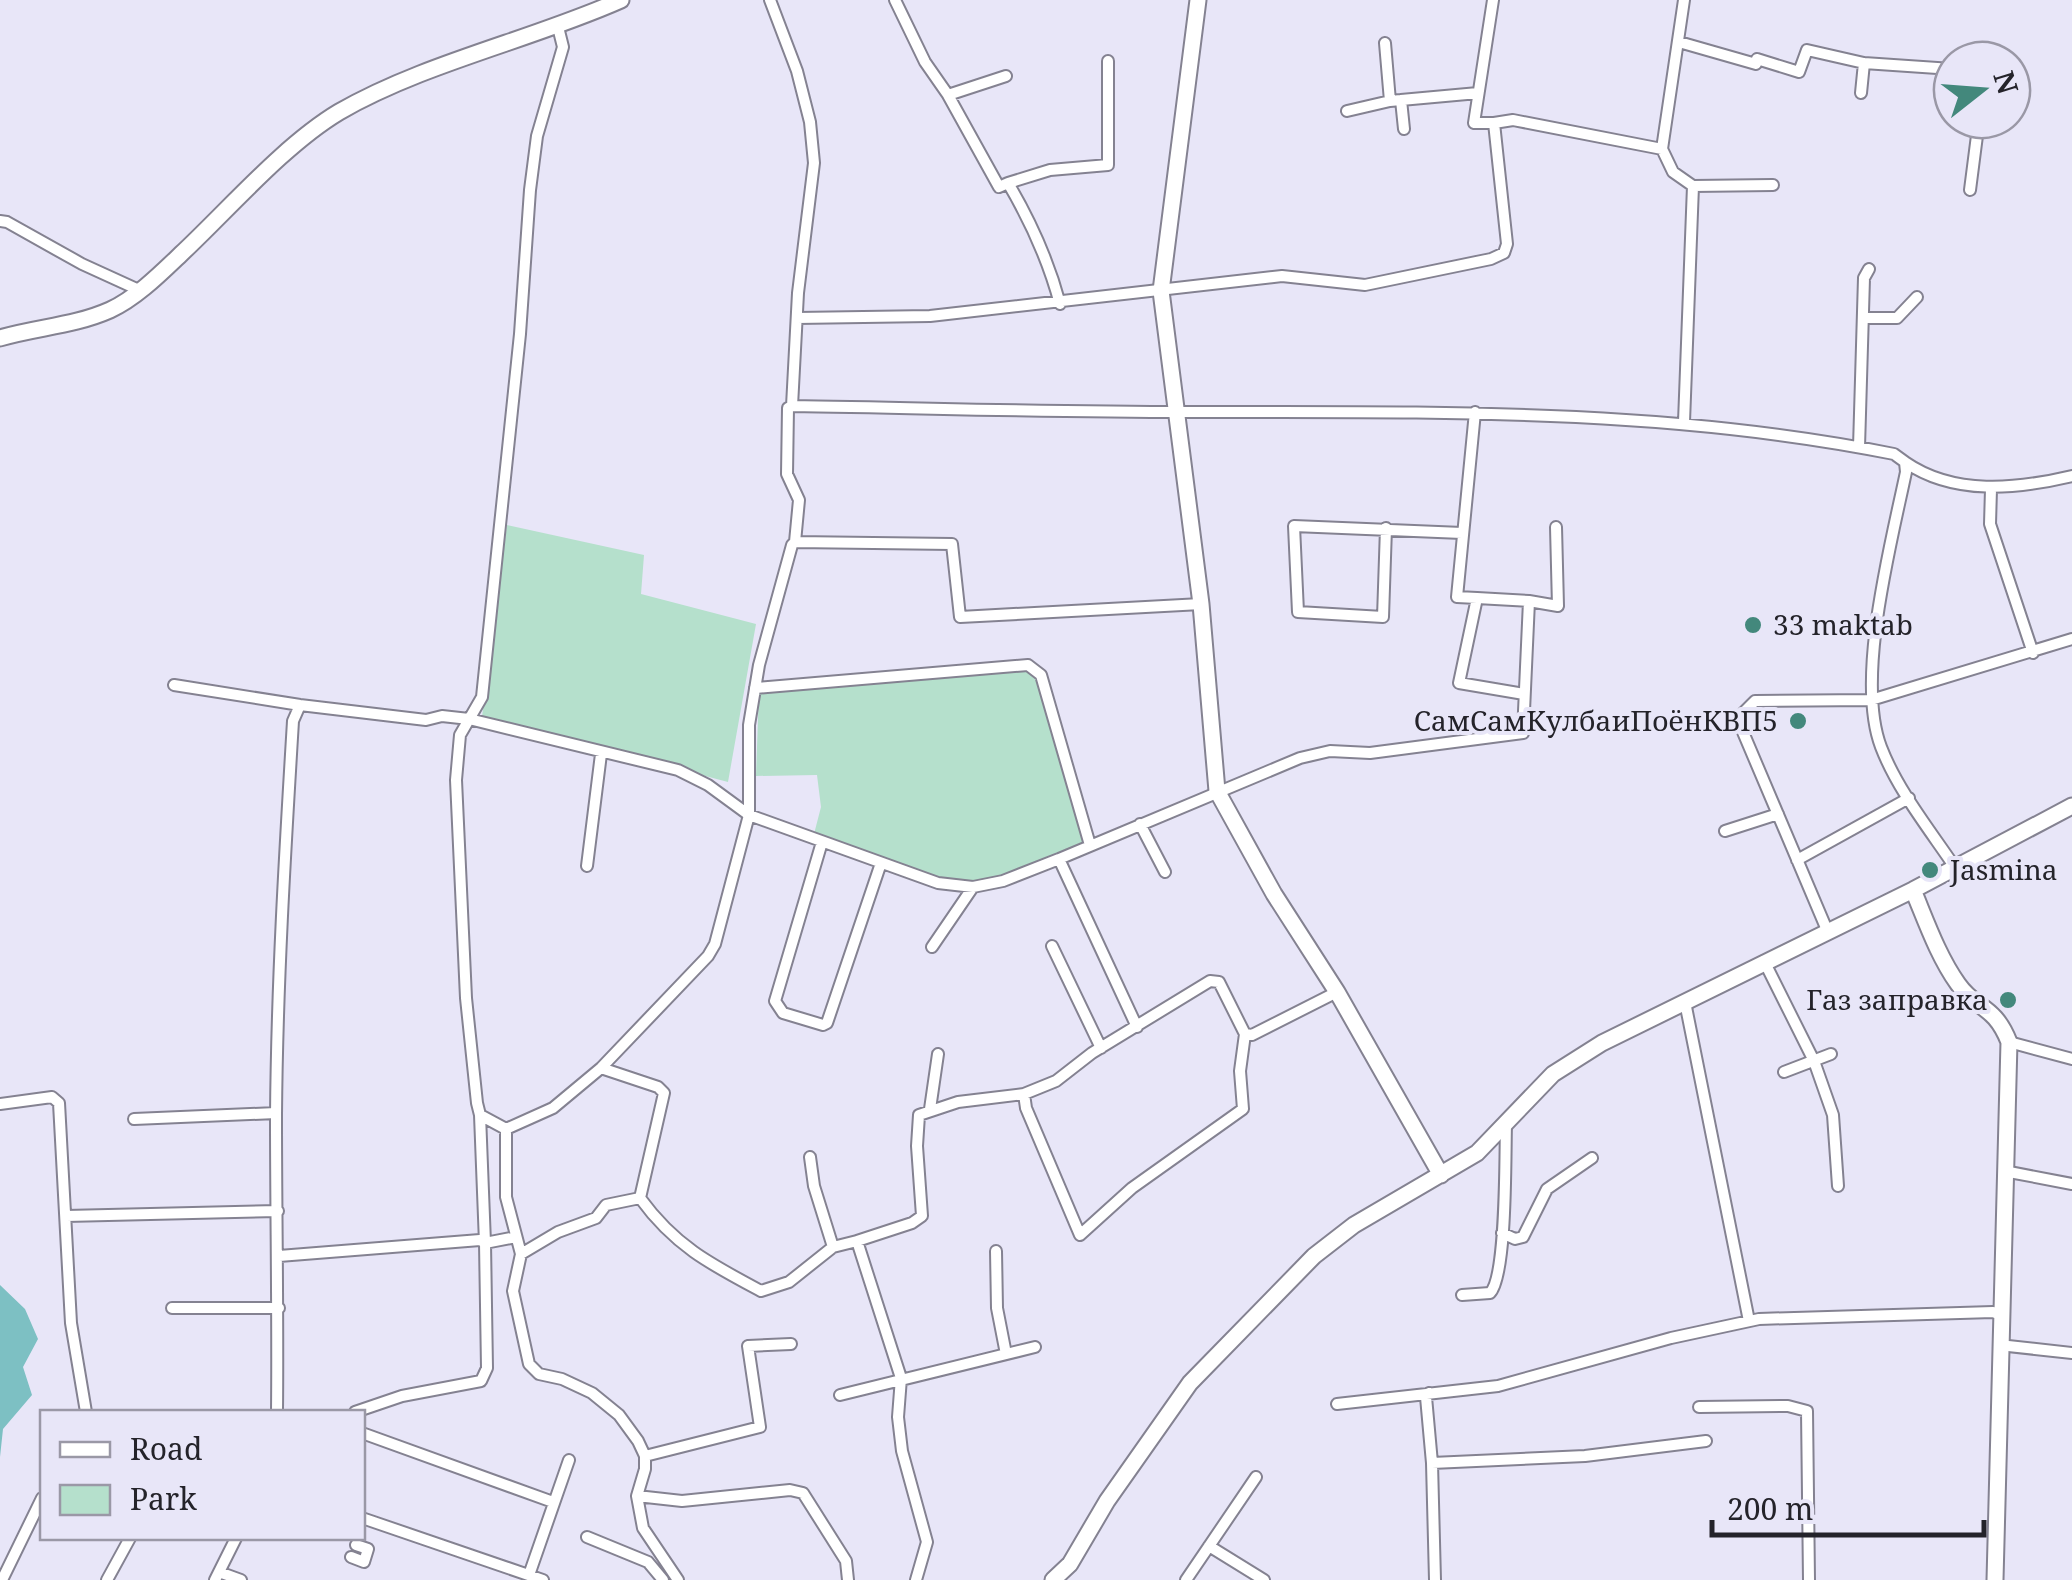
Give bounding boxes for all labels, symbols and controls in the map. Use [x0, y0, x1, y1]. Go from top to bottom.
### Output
north arrow [1932, 40, 2032, 140]
text: N [1985, 66, 2028, 99]
place label: 33 maktab [1773, 605, 1913, 643]
marker: 33 maktab [1742, 614, 1764, 636]
place label: СамСамКулбаиПоёнКВП5 [1414, 701, 1778, 739]
marker: СамСамКулбаиПоёнКВП5 [1787, 710, 1809, 732]
place label: Jasmina [1949, 850, 2058, 888]
marker: Jasmina [1919, 859, 1941, 881]
place label: Газ заправка [1806, 980, 1988, 1018]
marker: Газ заправка [1997, 989, 2019, 1011]
legend [40, 1410, 365, 1540]
text: Road [130, 1428, 202, 1469]
scale bar [1712, 1475, 1984, 1537]
text: Park [130, 1478, 197, 1519]
text: 200 m [1727, 1488, 1813, 1529]

